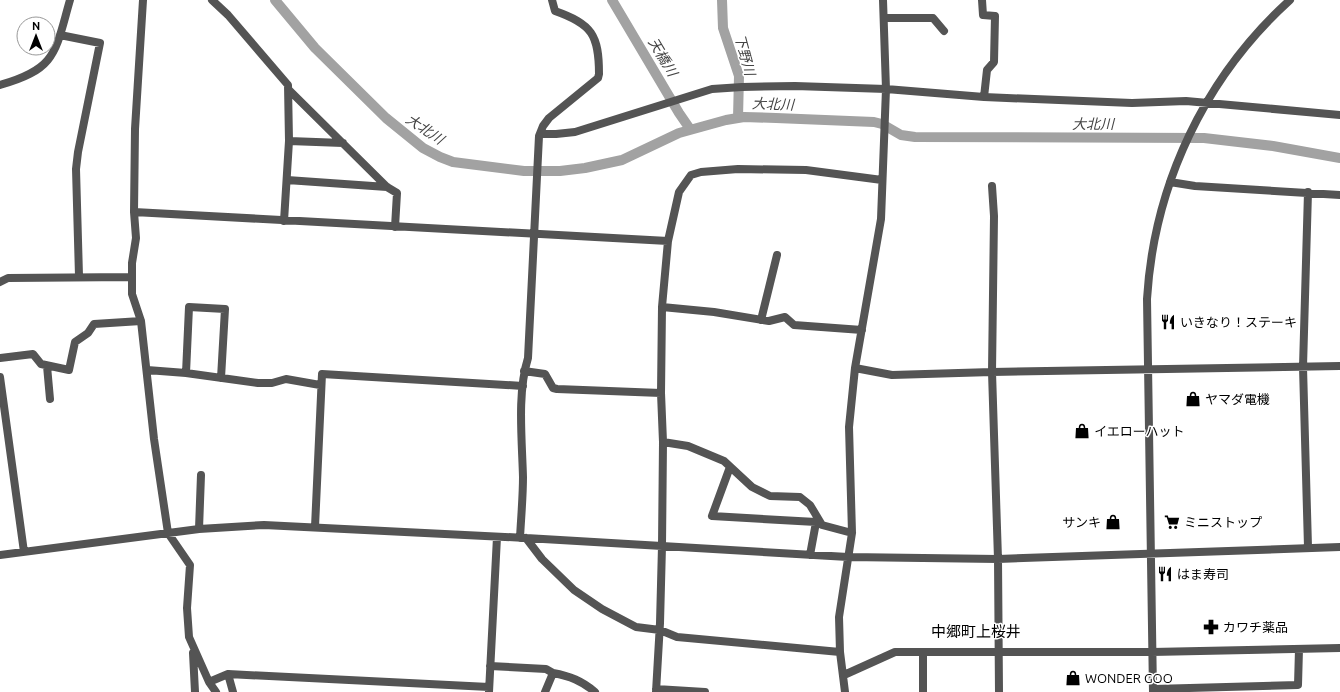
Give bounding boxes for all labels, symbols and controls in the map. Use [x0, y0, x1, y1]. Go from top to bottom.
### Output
north arrow [16, 16, 56, 56]
text: N [32, 20, 40, 32]
water label: 下野川 [732, 33, 759, 79]
water label: 天橋川 [645, 35, 682, 81]
water label: 大北川 [752, 95, 796, 113]
water label: 大北川 [403, 111, 449, 148]
water label: 大北川 [1072, 116, 1116, 132]
restaurant icon: いきなり！ステーキ [1159, 313, 1177, 331]
place label: いきなり！ステーキ [1180, 315, 1297, 329]
shop icon: ヤマダ電機 [1184, 390, 1202, 408]
place label: ヤマダ電機 [1205, 392, 1270, 406]
shop icon: イエローハット [1073, 422, 1091, 440]
place label: イエローハット [1094, 424, 1185, 438]
shop icon: サンキ [1104, 513, 1122, 531]
supermarket icon: ミニストップ [1163, 513, 1181, 531]
place label: サンキ [1062, 515, 1101, 529]
place label: ミニストップ [1184, 515, 1262, 529]
restaurant icon: はま寿司 [1156, 565, 1174, 583]
place label: はま寿司 [1177, 567, 1229, 581]
pharmacy icon: カワチ薬品 [1202, 618, 1220, 636]
place label: カワチ薬品 [1223, 620, 1288, 634]
district label: 中郷町上桜井 [931, 623, 1021, 640]
shop icon: WONDER GOO [1064, 669, 1082, 687]
place label: WONDER GOO [1085, 671, 1173, 685]

